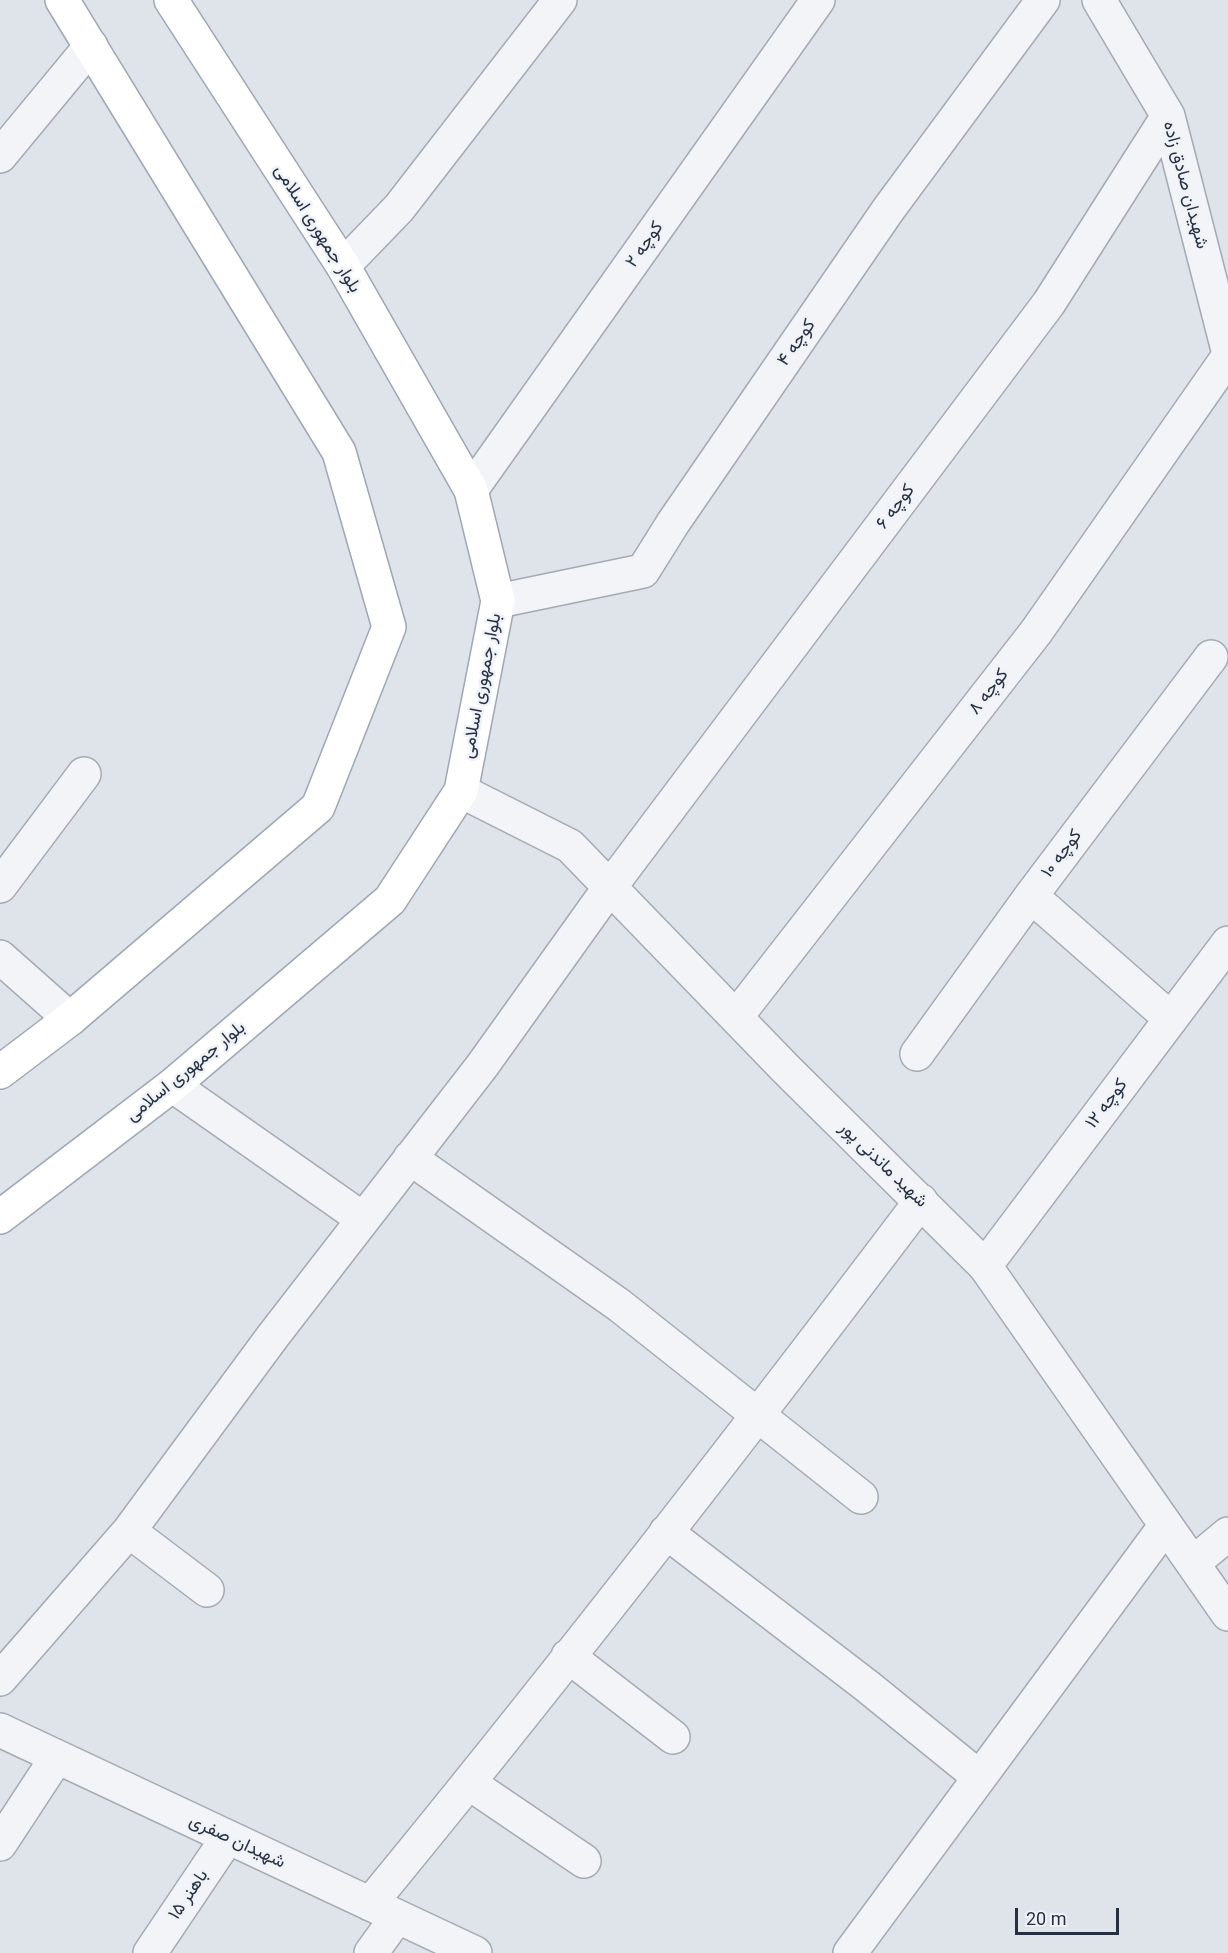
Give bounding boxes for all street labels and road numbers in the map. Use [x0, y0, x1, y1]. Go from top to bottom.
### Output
street label: شهیدان صادق زاده [1158, 119, 1212, 251]
street label: بلوار جمهوری اسلامی [269, 161, 365, 297]
street label: کوچه ۲ [621, 218, 669, 272]
street label: کوچه ۴ [773, 315, 821, 371]
street label: کوچه ۶ [872, 480, 920, 534]
street label: بلوار جمهوری اسلامی [457, 612, 507, 760]
street label: کوچه ۸ [964, 665, 1014, 719]
street label: کوچه ۱۰ [1037, 826, 1087, 882]
street label: بلوار جمهوری اسلامی [122, 1017, 250, 1127]
street label: کوچه ۱۲ [1081, 1075, 1133, 1133]
street label: شهید ماندنی پور [834, 1117, 932, 1213]
street label: شهیدان صفری [185, 1810, 289, 1874]
street label: باهنر ۱۵ [164, 1866, 214, 1924]

